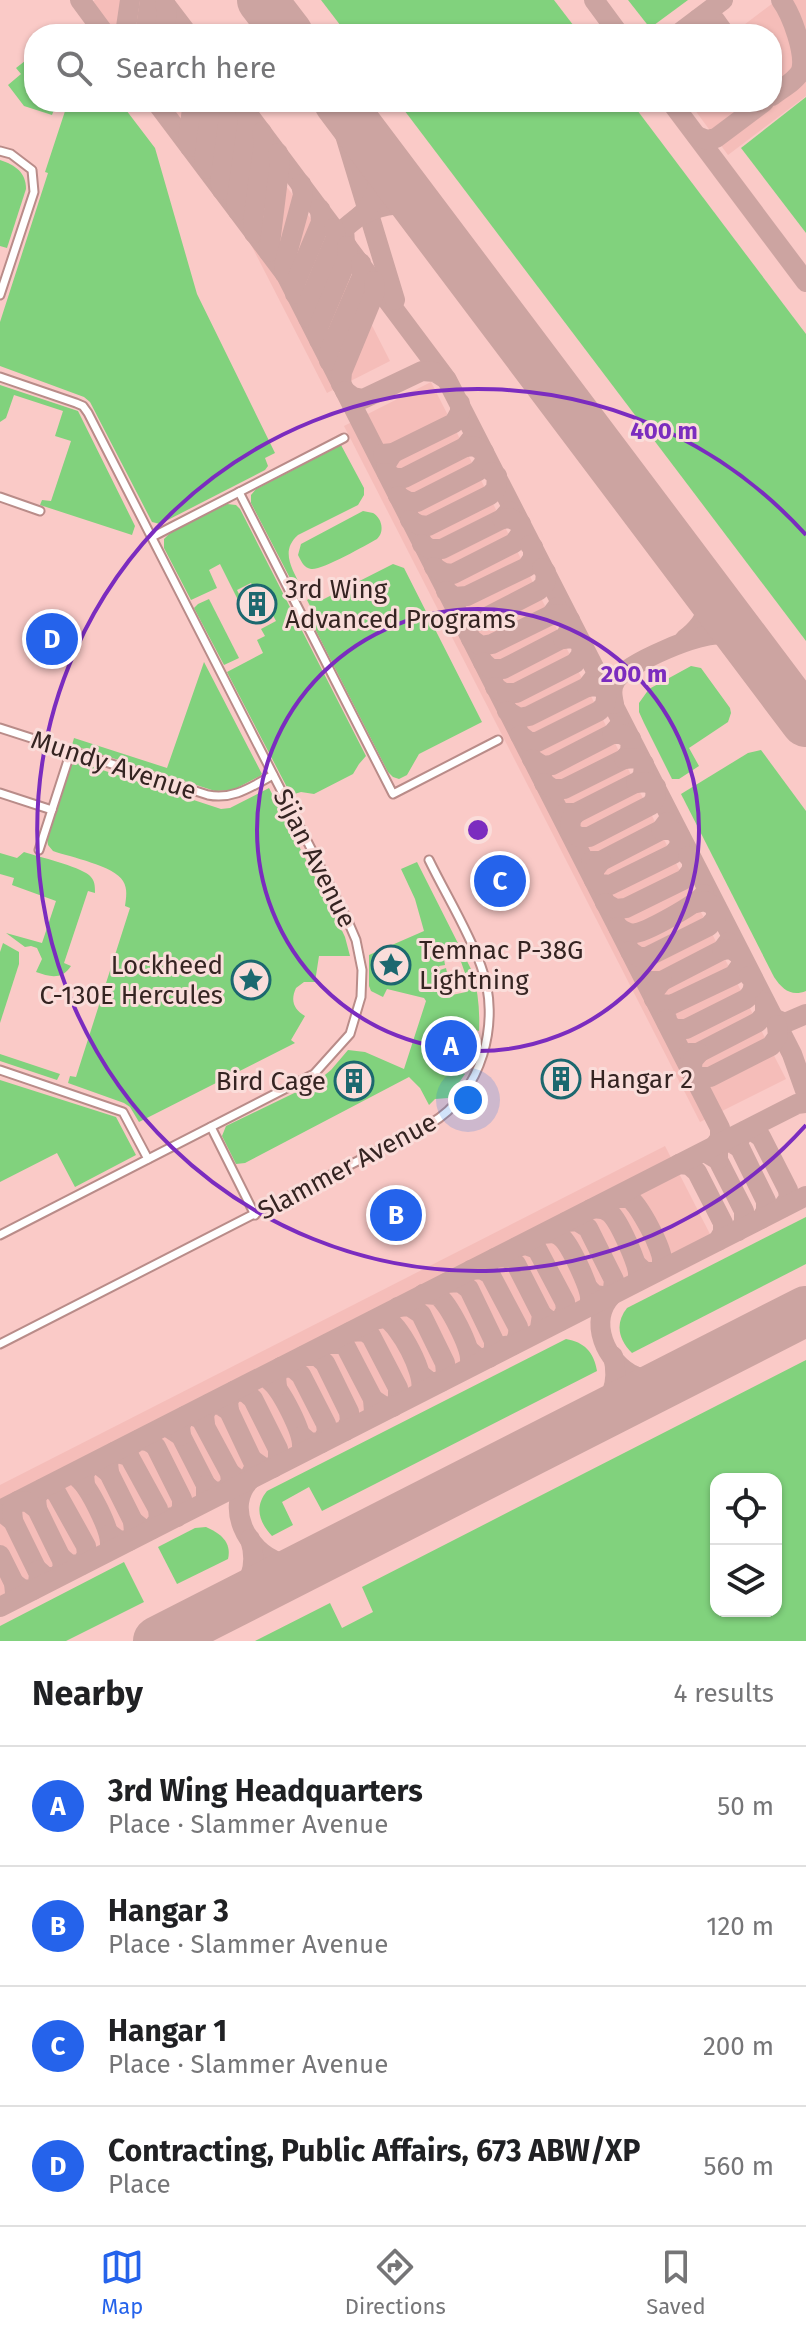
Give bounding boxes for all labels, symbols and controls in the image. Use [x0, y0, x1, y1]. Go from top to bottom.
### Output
search box [24, 24, 782, 112]
icon: search [52, 46, 96, 90]
text: Search here [116, 50, 276, 86]
text: 400 m [630, 417, 698, 445]
place label: 3rd Wing Advanced Programs [285, 574, 516, 635]
building icon: 3rd Wing Advanced Programs [236, 583, 278, 625]
pin: D [26, 609, 78, 669]
text: 200 m [601, 660, 667, 688]
street label: Mundy Avenue [27, 724, 200, 807]
street label: Sijan Avenue [266, 784, 363, 933]
centre of rings [464, 816, 492, 844]
pin: C [474, 851, 526, 911]
place label: Temnac P-38G Lightning [419, 935, 584, 996]
place icon: Temnac P-38G Lightning [370, 944, 412, 986]
place label: Lockheed C-130E Hercules [40, 950, 223, 1011]
place icon: Lockheed C-130E Hercules [230, 959, 272, 1001]
pin: A [425, 1016, 477, 1076]
building icon: Hangar 2 [540, 1058, 582, 1100]
building icon: Bird Cage [333, 1060, 375, 1102]
place label: Hangar 2 [589, 1064, 693, 1095]
place label: Bird Cage [216, 1066, 326, 1097]
your location [448, 1080, 488, 1120]
street label: Slammer Avenue [253, 1106, 442, 1227]
pin: B [370, 1185, 422, 1245]
map controls [710, 1473, 782, 1617]
button: locate [710, 1473, 782, 1545]
button: layers [710, 1545, 782, 1617]
text: Nearby [32, 1673, 143, 1714]
text: 4 results [673, 1678, 774, 1709]
text: 3rd Wing Headquarters [108, 1773, 423, 1809]
text: A [50, 1791, 66, 1822]
text: 50 m [717, 1791, 774, 1822]
text: Place · Slammer Avenue [108, 1809, 388, 1840]
text: Hangar 3 [108, 1893, 229, 1929]
text: B [50, 1911, 66, 1942]
text: 120 m [706, 1911, 774, 1942]
text: Place · Slammer Avenue [108, 1929, 388, 1960]
text: Hangar 1 [108, 2013, 227, 2049]
text: C [51, 2031, 65, 2062]
text: 200 m [703, 2031, 774, 2062]
text: Place · Slammer Avenue [108, 2049, 388, 2080]
text: Contracting, Public Affairs, 673 ABW/XP [108, 2133, 640, 2169]
text: D [50, 2151, 66, 2182]
text: 560 m [703, 2151, 774, 2182]
text: Place [108, 2169, 171, 2200]
tab: Map [100, 2245, 144, 2320]
tab: Directions [345, 2245, 446, 2320]
tab: Saved [646, 2245, 706, 2320]

